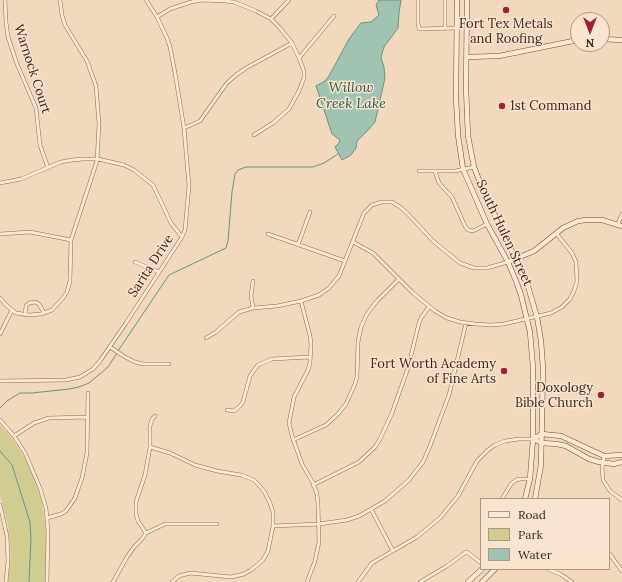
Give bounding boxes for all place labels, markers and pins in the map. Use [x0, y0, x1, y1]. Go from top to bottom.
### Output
marker: Fort Tex Metals and Roofing [501, 5, 511, 15]
place label: Fort Tex Metals and Roofing [459, 16, 553, 47]
place label: 1st Command [510, 98, 592, 114]
marker: 1st Command [497, 101, 507, 111]
place label: Fort Worth Academy of Fine Arts [370, 356, 496, 387]
marker: Fort Worth Academy of Fine Arts [499, 366, 509, 376]
place label: Doxology Bible Church [515, 380, 593, 411]
marker: Doxology Bible Church [596, 390, 606, 400]

